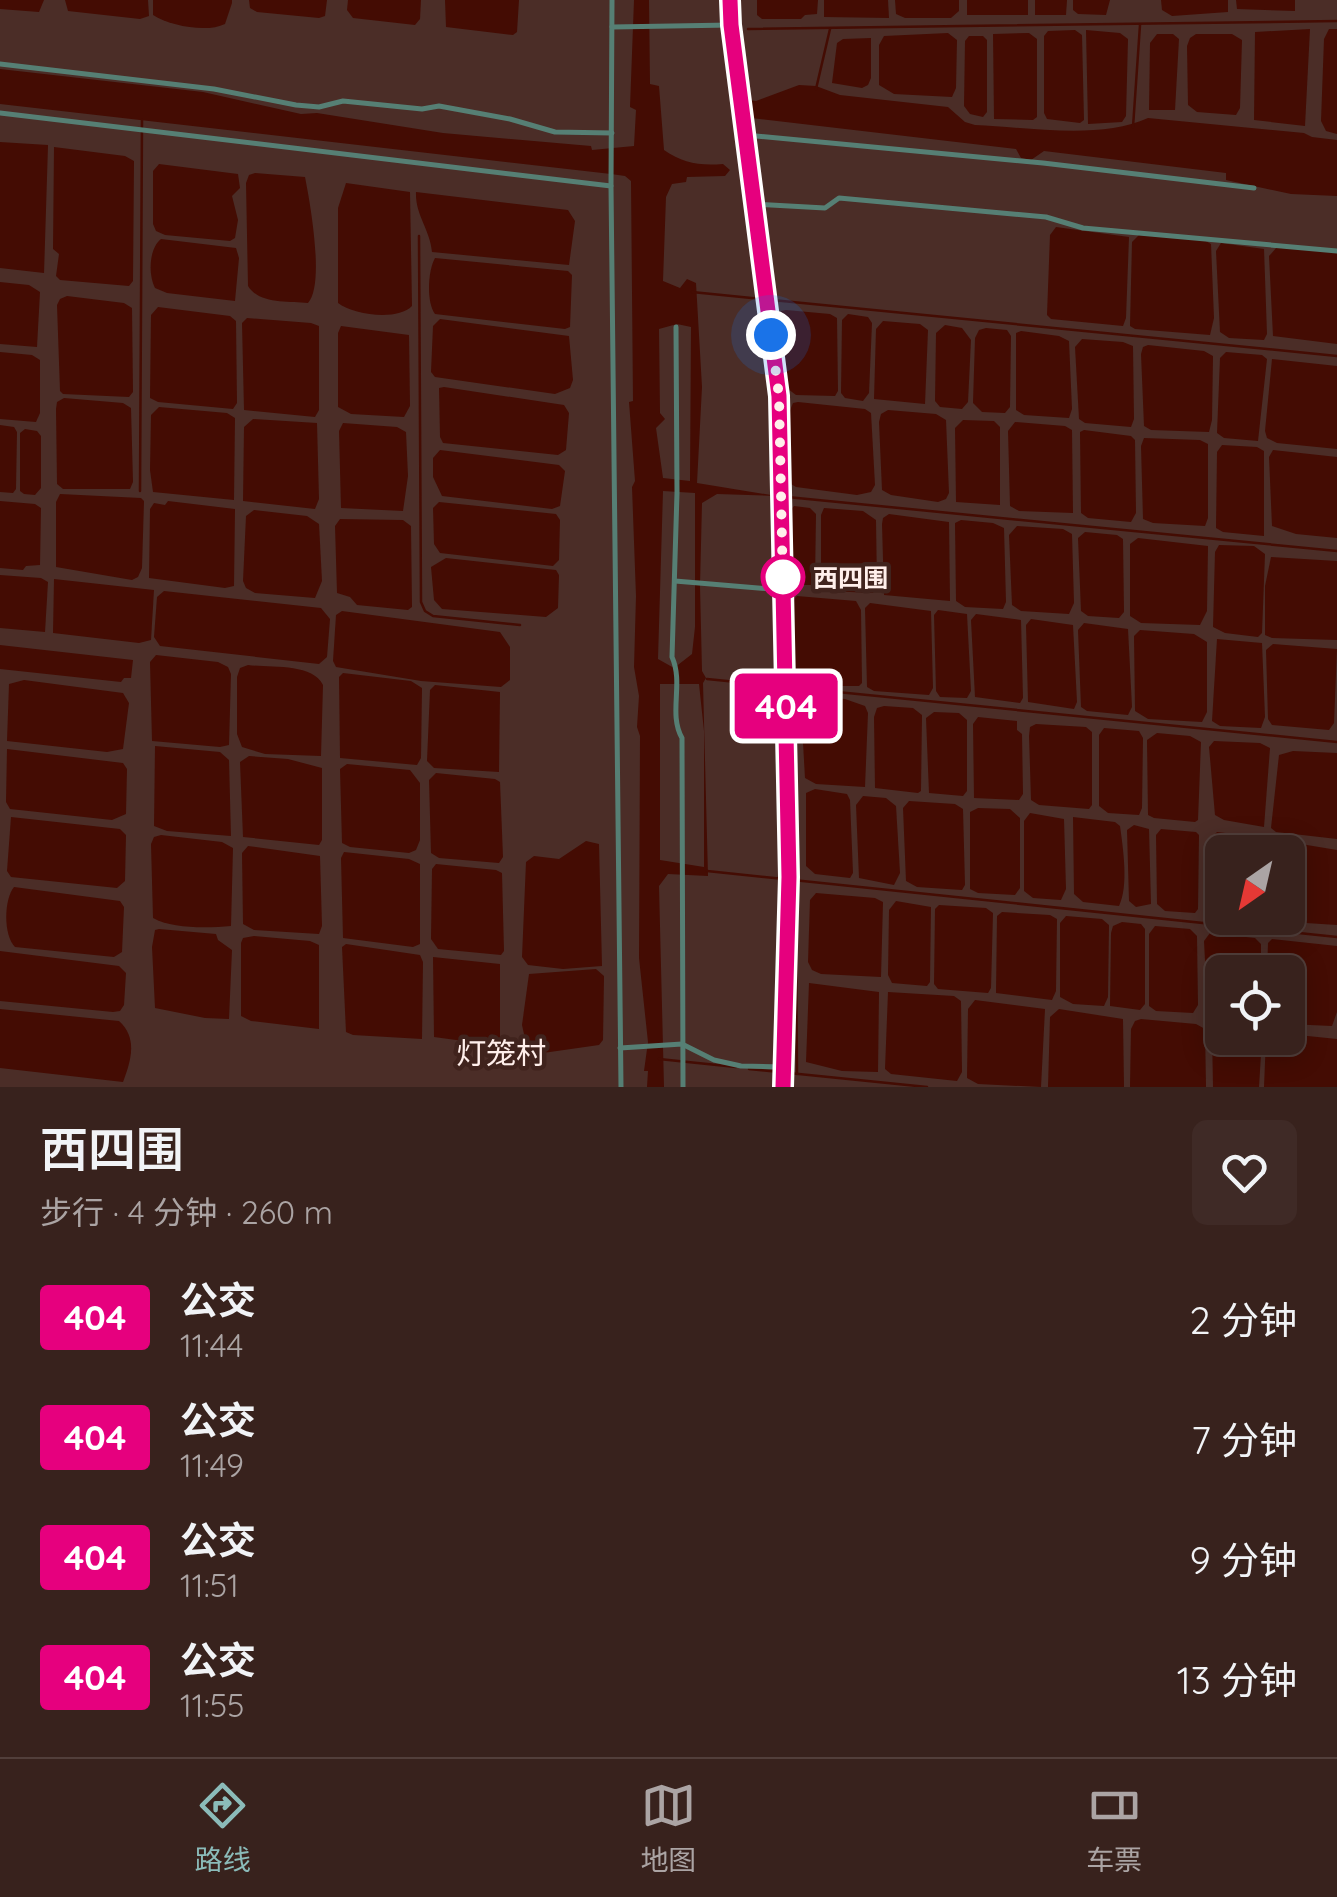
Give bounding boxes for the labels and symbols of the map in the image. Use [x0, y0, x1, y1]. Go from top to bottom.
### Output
your location [746, 310, 796, 360]
marker: 西四围 [762, 556, 804, 598]
place label: 西四围 [813, 562, 888, 593]
line badge: 404 [728, 674, 844, 738]
north arrow [1205, 835, 1305, 935]
district label: 灯笼村 [456, 1034, 546, 1072]

